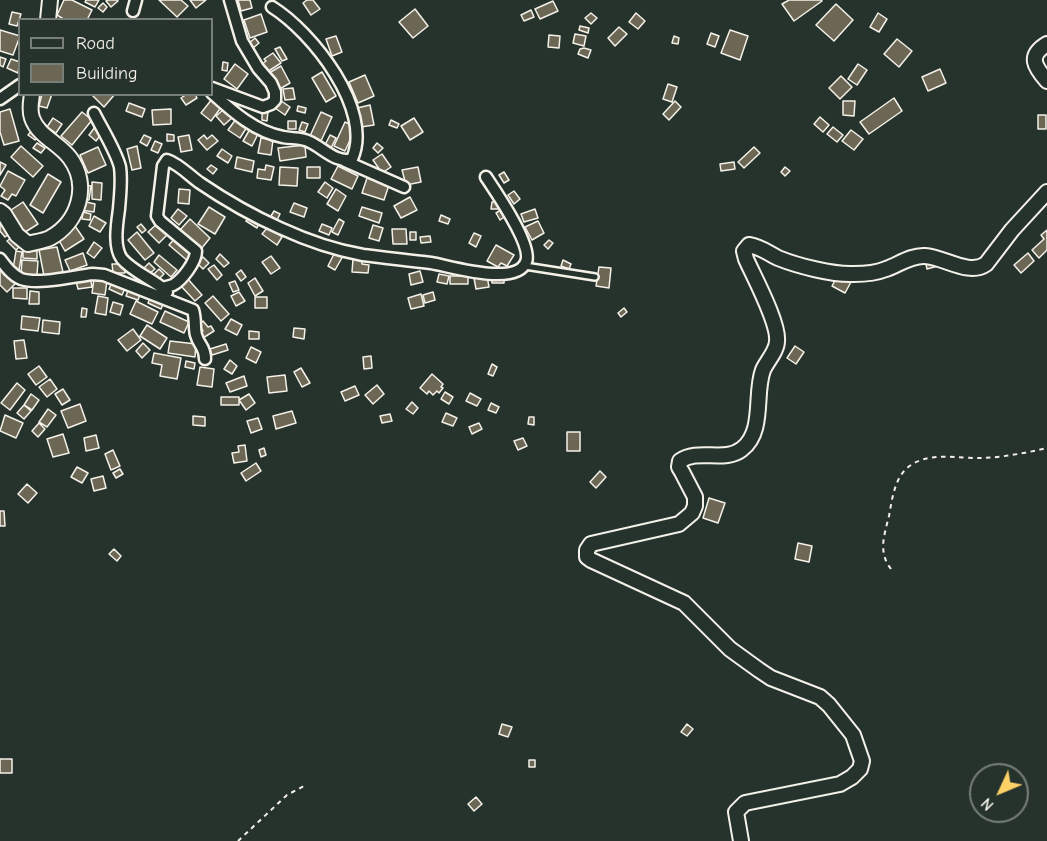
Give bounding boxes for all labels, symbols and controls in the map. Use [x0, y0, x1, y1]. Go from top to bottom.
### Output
legend [18, 18, 213, 96]
text: Road [76, 33, 115, 54]
text: Building [76, 63, 138, 84]
north arrow [969, 763, 1029, 823]
text: N [977, 794, 998, 814]

